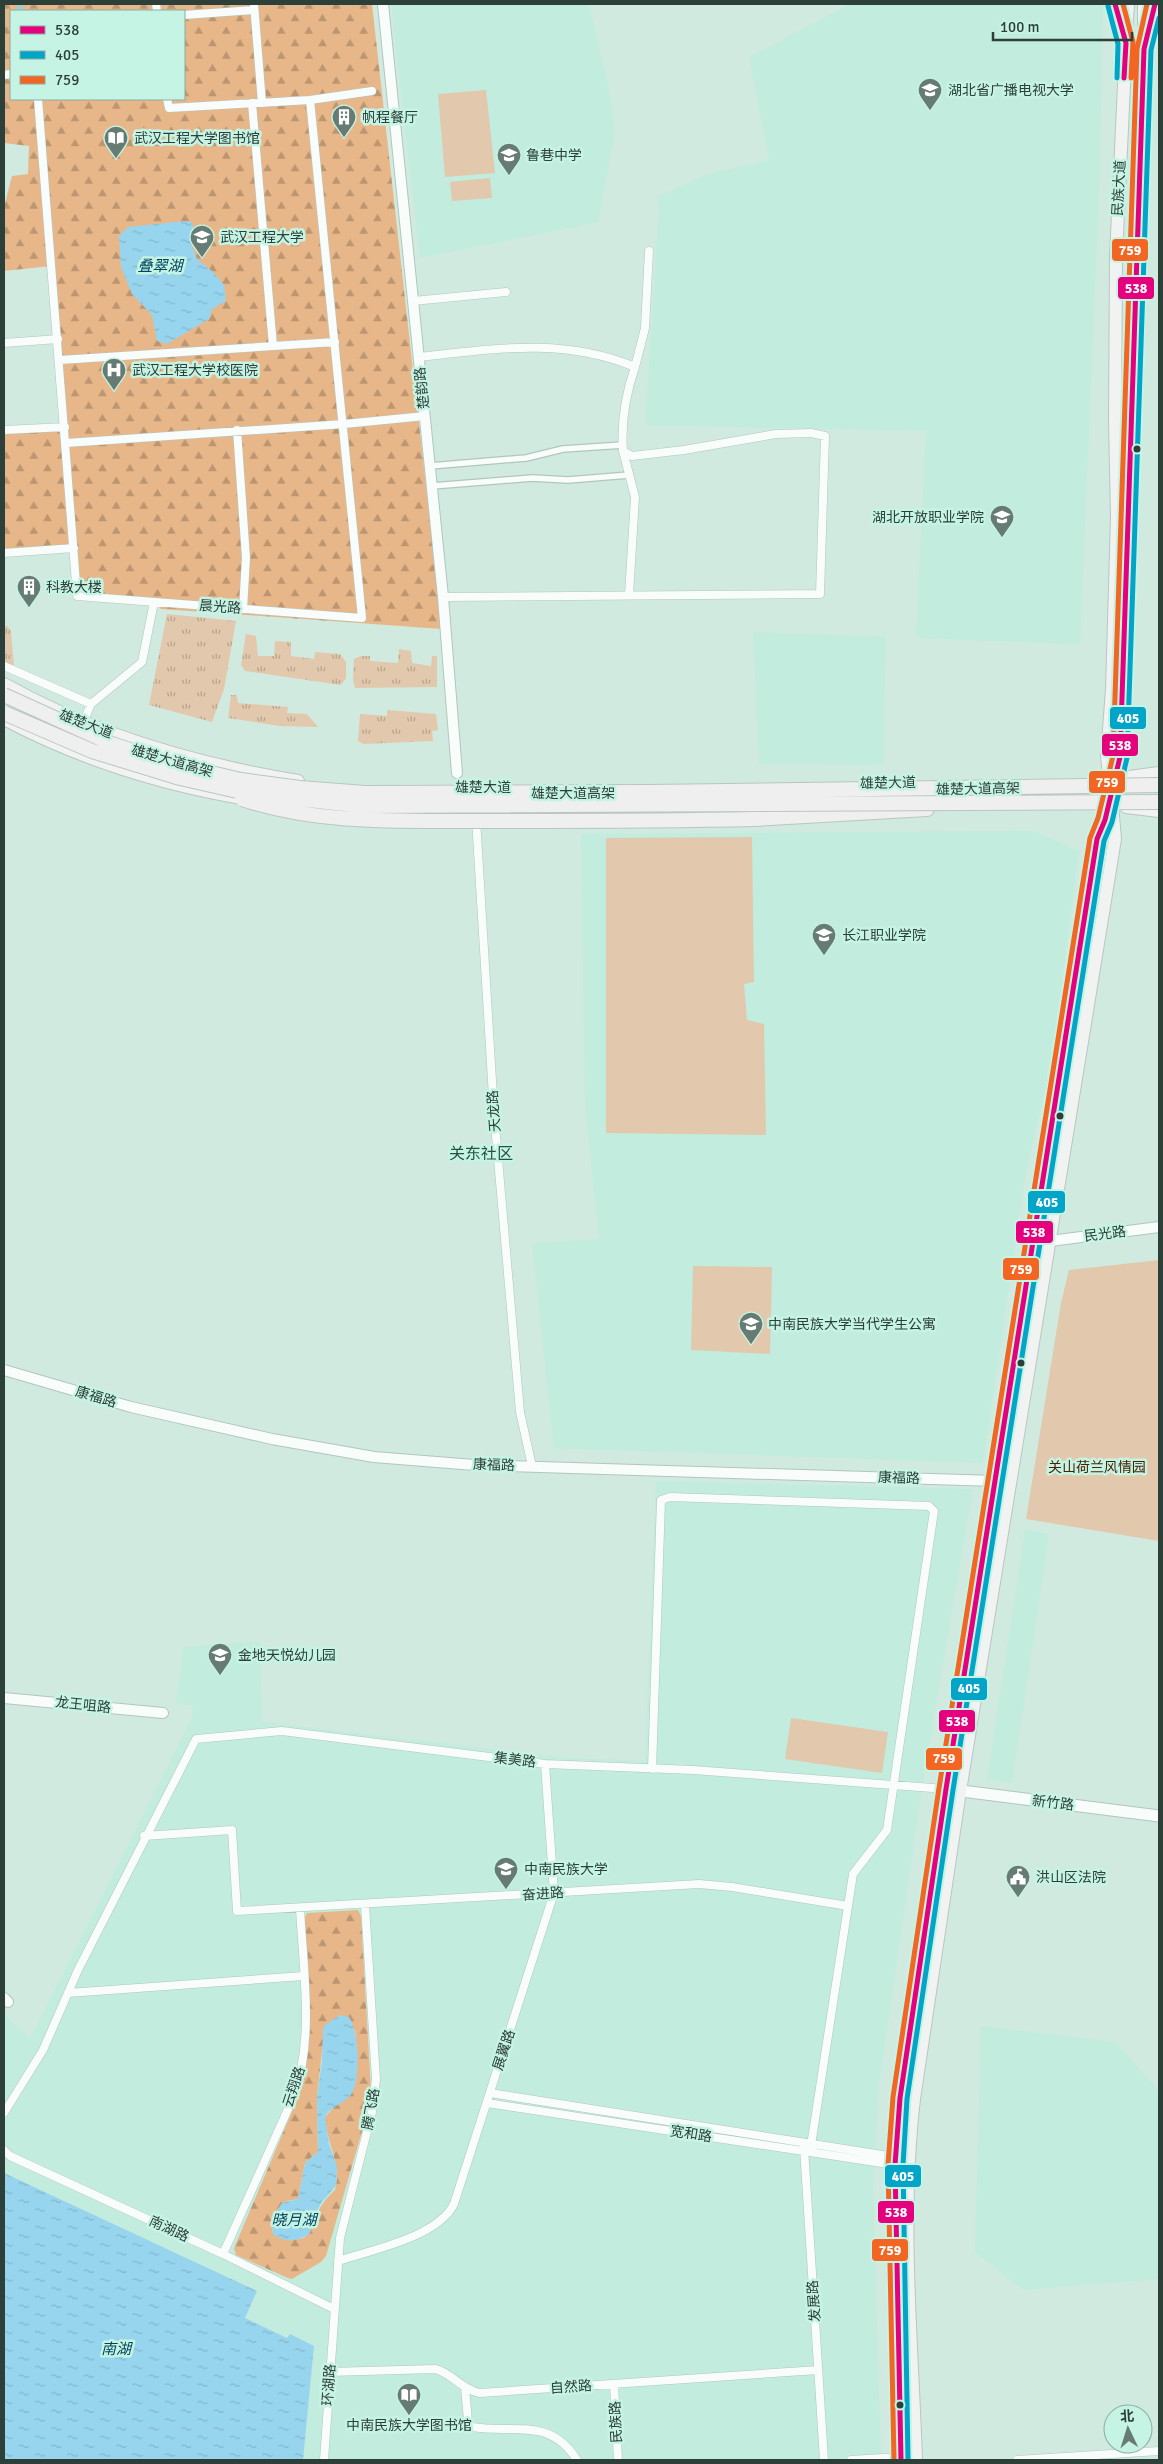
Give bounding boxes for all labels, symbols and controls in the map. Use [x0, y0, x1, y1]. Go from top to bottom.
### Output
legend [10, 10, 185, 100]
scale bar [993, 10, 1132, 42]
text: 100 m [1000, 18, 1040, 36]
text: 538 [55, 21, 79, 39]
text: 405 [55, 46, 79, 64]
text: 759 [55, 71, 79, 89]
school or university icon: 湖北省广播电视大学 [917, 77, 943, 111]
place label: 湖北省广播电视大学 [948, 82, 1074, 99]
building icon: 帆程餐厅 [331, 104, 357, 138]
place label: 帆程餐厅 [362, 109, 418, 126]
library icon: 武汉工程大学图书馆 [103, 125, 129, 159]
place label: 武汉工程大学图书馆 [134, 130, 260, 147]
school or university icon: 鲁巷中学 [496, 142, 522, 176]
place label: 鲁巷中学 [526, 147, 582, 164]
street label: 民族大道 [1109, 160, 1129, 216]
school or university icon: 武汉工程大学 [189, 224, 215, 258]
place label: 武汉工程大学 [220, 229, 304, 246]
line badge: 759 [1111, 238, 1149, 262]
text: 759 [1119, 242, 1142, 259]
water label: 叠翠湖 [137, 257, 184, 275]
line badge: 538 [1117, 276, 1155, 300]
text: 538 [1125, 280, 1148, 297]
hospital icon: 武汉工程大学校医院 [101, 357, 127, 391]
place label: 武汉工程大学校医院 [132, 362, 258, 379]
street label: 楚韵路 [411, 366, 433, 410]
unlabelled marker [1132, 444, 1142, 454]
school or university icon: 湖北开放职业学院 [989, 504, 1015, 538]
place label: 湖北开放职业学院 [872, 509, 984, 526]
building icon: 科教大楼 [16, 574, 42, 608]
place label: 科教大楼 [46, 579, 102, 596]
street label: 晨光路 [198, 597, 242, 617]
street label: 雄楚大道 [57, 706, 115, 742]
line badge: 405 [1109, 706, 1147, 730]
text: 405 [1117, 710, 1139, 727]
line badge: 538 [1101, 733, 1139, 757]
text: 538 [1109, 737, 1132, 754]
street label: 雄楚大道高架 [129, 741, 215, 781]
line badge: 759 [1088, 770, 1126, 794]
street label: 雄楚大道 [860, 774, 916, 792]
text: 759 [1096, 774, 1119, 791]
street label: 雄楚大道 [455, 779, 511, 796]
street label: 雄楚大道高架 [936, 780, 1020, 798]
street label: 雄楚大道高架 [531, 785, 615, 802]
school or university icon: 长江职业学院 [811, 922, 837, 956]
place label: 长江职业学院 [842, 927, 926, 944]
street label: 天龙路 [484, 1089, 504, 1133]
unlabelled marker [1055, 1111, 1065, 1121]
district label: 关东社区 [449, 1144, 513, 1164]
line badge: 405 [1027, 1190, 1066, 1214]
text: 405 [1036, 1194, 1058, 1211]
line badge: 538 [1015, 1220, 1054, 1244]
street label: 民光路 [1083, 1223, 1127, 1245]
text: 538 [1023, 1224, 1046, 1241]
line badge: 759 [1002, 1257, 1040, 1281]
text: 759 [1010, 1261, 1033, 1278]
school or university icon: 中南民族大学当代学生公寓 [738, 1311, 764, 1345]
place label: 中南民族大学当代学生公寓 [768, 1316, 936, 1333]
unlabelled marker [1016, 1358, 1026, 1368]
street label: 康福路 [73, 1383, 119, 1411]
street label: 康福路 [473, 1456, 515, 1474]
park label: 关山荷兰风情园 [1048, 1459, 1146, 1476]
street label: 康福路 [878, 1469, 920, 1487]
school or university icon: 金地天悦幼儿园 [207, 1642, 233, 1676]
place label: 金地天悦幼儿园 [238, 1647, 336, 1664]
line badge: 405 [950, 1677, 988, 1701]
text: 405 [958, 1680, 980, 1697]
street label: 龙王咀路 [54, 1694, 112, 1716]
line badge: 538 [938, 1709, 976, 1733]
text: 538 [946, 1713, 969, 1730]
line badge: 759 [925, 1747, 963, 1771]
street label: 集美路 [493, 1749, 537, 1771]
text: 759 [933, 1750, 956, 1767]
street label: 新竹路 [1031, 1792, 1075, 1814]
school or university icon: 中南民族大学 [493, 1856, 519, 1890]
place label: 中南民族大学 [524, 1861, 608, 1878]
public building icon: 洪山区法院 [1005, 1864, 1031, 1898]
place label: 洪山区法院 [1036, 1869, 1106, 1886]
street label: 奋进路 [521, 1884, 565, 1904]
street label: 展翼路 [489, 2027, 519, 2073]
street label: 云翔路 [279, 2064, 309, 2110]
street label: 腾飞路 [359, 2087, 383, 2131]
street label: 宽和路 [669, 2122, 713, 2146]
line badge: 405 [884, 2164, 922, 2188]
text: 405 [892, 2168, 914, 2185]
line badge: 538 [877, 2200, 915, 2224]
text: 538 [885, 2204, 908, 2221]
water label: 晓月湖 [271, 2211, 318, 2229]
street label: 南湖路 [146, 2212, 192, 2246]
line badge: 759 [871, 2238, 909, 2262]
text: 759 [879, 2242, 902, 2259]
street label: 发展路 [804, 2279, 824, 2323]
water label: 南湖 [101, 2340, 133, 2358]
street label: 环湖路 [319, 2363, 339, 2407]
street label: 自然路 [549, 2377, 593, 2397]
library icon: 中南民族大学图书馆 [396, 2382, 422, 2416]
unlabelled marker [895, 2400, 905, 2410]
street label: 民族路 [606, 2401, 626, 2443]
north arrow [1103, 2404, 1153, 2454]
text: 北 [1120, 2408, 1135, 2425]
place label: 中南民族大学图书馆 [346, 2417, 472, 2434]

